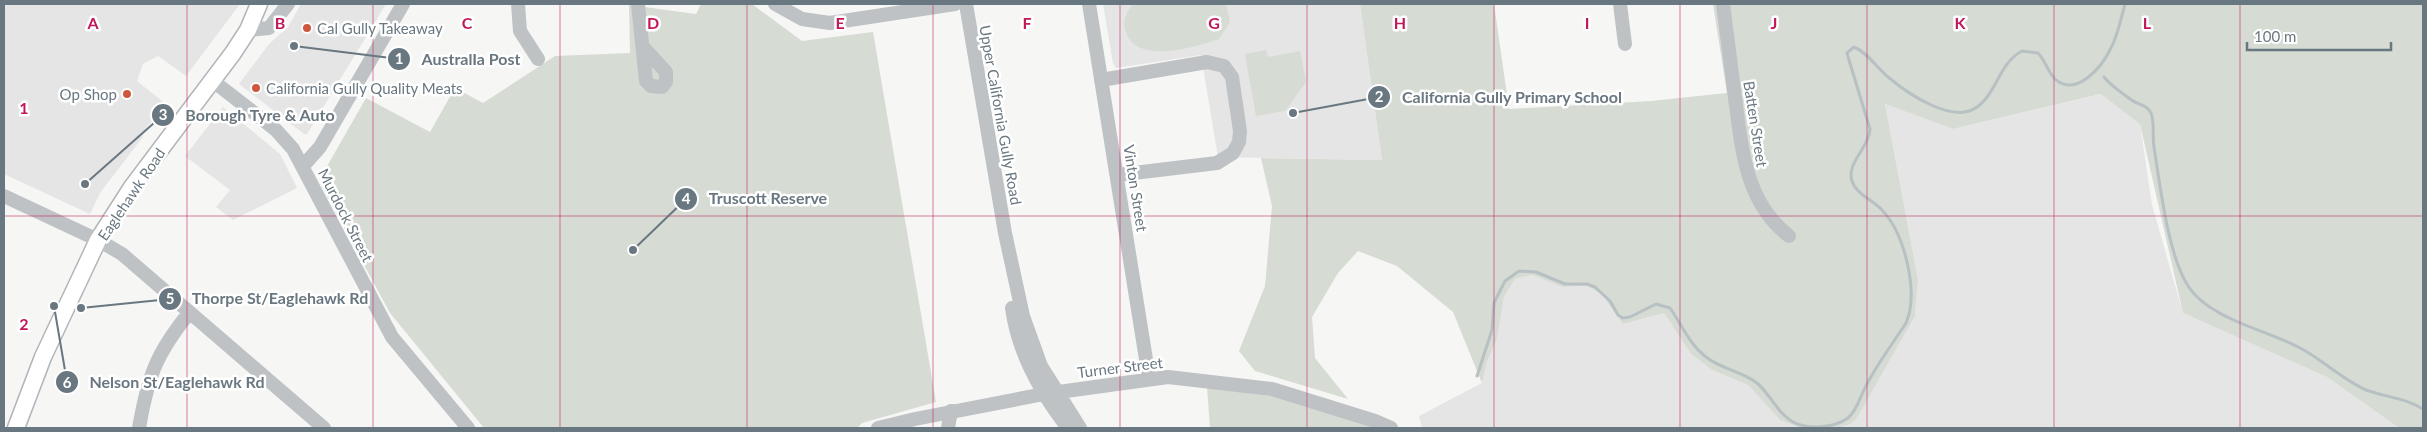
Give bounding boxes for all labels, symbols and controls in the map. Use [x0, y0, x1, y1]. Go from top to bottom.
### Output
text: A [86, 13, 99, 32]
text: B [275, 13, 285, 32]
text: C [462, 13, 473, 32]
text: D [647, 13, 659, 32]
text: E [835, 13, 845, 32]
text: F [1022, 13, 1032, 32]
text: G [1208, 13, 1220, 32]
text: H [1394, 13, 1406, 32]
text: I [1585, 13, 1589, 32]
text: J [1771, 13, 1777, 32]
text: K [1955, 13, 1967, 32]
text: L [2143, 13, 2152, 32]
place label: Cal Gully Takeaway [317, 19, 443, 37]
scale bar [2247, 20, 2391, 52]
marker: Cal Gully Takeaway [301, 22, 313, 34]
street label: Upper California Gully Road [976, 24, 1026, 206]
text: 100 m [2254, 27, 2296, 45]
callout: AustralIa Post [387, 44, 531, 75]
text: 1 [395, 49, 403, 67]
text: AustralIa Post [420, 49, 521, 68]
place label: California Gully Quality Meats [266, 79, 463, 97]
street label: Batten Street [1740, 80, 1772, 169]
marker: California Gully Quality Meats [250, 82, 262, 94]
callout: California Gully Primary School [1366, 82, 1632, 113]
place label: Op Shop [60, 85, 117, 103]
text: 2 [1375, 87, 1384, 105]
text: California Gully Primary School [1402, 87, 1622, 106]
marker: Op Shop [121, 88, 133, 100]
text: 1 [19, 98, 29, 117]
callout: Borough Tyre & Auto [150, 100, 345, 131]
text: 3 [159, 105, 167, 123]
text: Borough Tyre & Auto [185, 105, 335, 124]
street label: Vinton Street [1120, 143, 1152, 233]
street label: Eaglehawk Road [93, 144, 169, 244]
street label: Murdock Street [315, 165, 378, 265]
callout: Truscott Reserve [674, 183, 837, 214]
text: Truscott Reserve [709, 188, 828, 207]
text: 4 [682, 189, 691, 207]
callout: Thorpe St/Eaglehawk Rd [157, 283, 379, 314]
text: Thorpe St/Eaglehawk Rd [192, 288, 368, 307]
text: 5 [166, 289, 174, 307]
text: 2 [19, 314, 29, 333]
street label: Turner Street [1076, 353, 1164, 381]
callout: Nelson St/Eaglehawk Rd [55, 367, 275, 398]
text: Nelson St/Eaglehawk Rd [89, 372, 265, 391]
text: 6 [63, 373, 72, 391]

